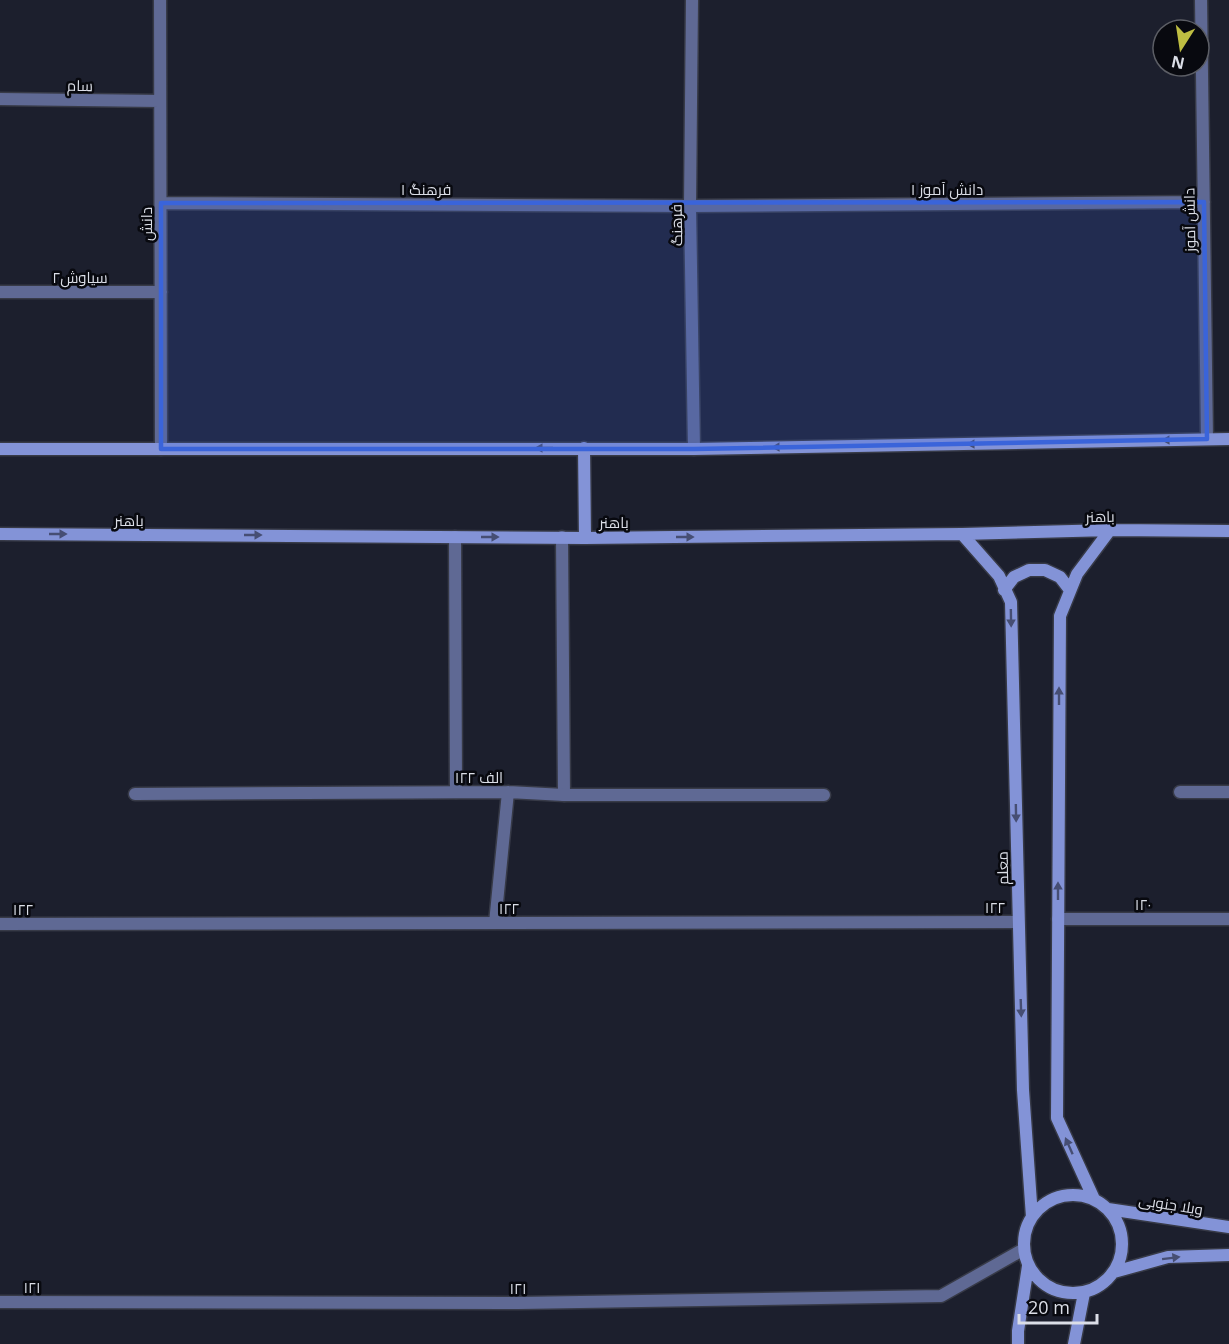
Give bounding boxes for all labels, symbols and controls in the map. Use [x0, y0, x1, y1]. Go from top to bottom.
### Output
north arrow [1151, 18, 1211, 78]
text: N [1169, 51, 1187, 75]
street label: سام [67, 75, 93, 96]
street label: فرهنگ ۱ [401, 179, 451, 199]
street label: دانش آموز ۱ [911, 179, 983, 200]
street label: دانش آموز [1178, 188, 1201, 253]
street label: فرهنگ [666, 204, 686, 246]
street label: دانش [136, 207, 157, 241]
street label: سیاوش۲ [52, 267, 108, 288]
one-way arrow [1161, 435, 1180, 445]
one-way arrow [966, 439, 985, 448]
one-way arrow [771, 442, 790, 452]
one-way arrow [534, 443, 553, 453]
street label: باهنر [1084, 506, 1115, 526]
street label: باهنر [113, 510, 144, 530]
street label: باهنر [598, 512, 629, 532]
one-way arrow [49, 529, 68, 539]
one-way arrow [244, 530, 263, 540]
one-way arrow [481, 532, 500, 542]
one-way arrow [676, 532, 695, 542]
one-way arrow [1006, 609, 1016, 628]
one-way arrow [1055, 686, 1064, 705]
street label: ۱۲۲ الف [455, 767, 503, 787]
one-way arrow [1011, 804, 1020, 823]
street label: معلم [992, 851, 1013, 885]
one-way arrow [1053, 881, 1063, 900]
street label: ۱۲۰ [1135, 894, 1151, 914]
street label: ۱۲۲ [985, 897, 1005, 917]
street label: ۱۲۲ [499, 898, 519, 918]
street label: ۱۲۲ [13, 899, 33, 919]
one-way arrow [1016, 998, 1025, 1017]
one-way arrow [1065, 1138, 1074, 1155]
street label: ویلا جنوبی [1137, 1189, 1205, 1220]
one-way arrow [1161, 1253, 1180, 1262]
street label: ۱۲۱ [23, 1277, 41, 1297]
street label: ۱۲۱ [509, 1278, 527, 1298]
scale bar [1019, 1287, 1097, 1325]
text: 20 m [1028, 1295, 1070, 1319]

